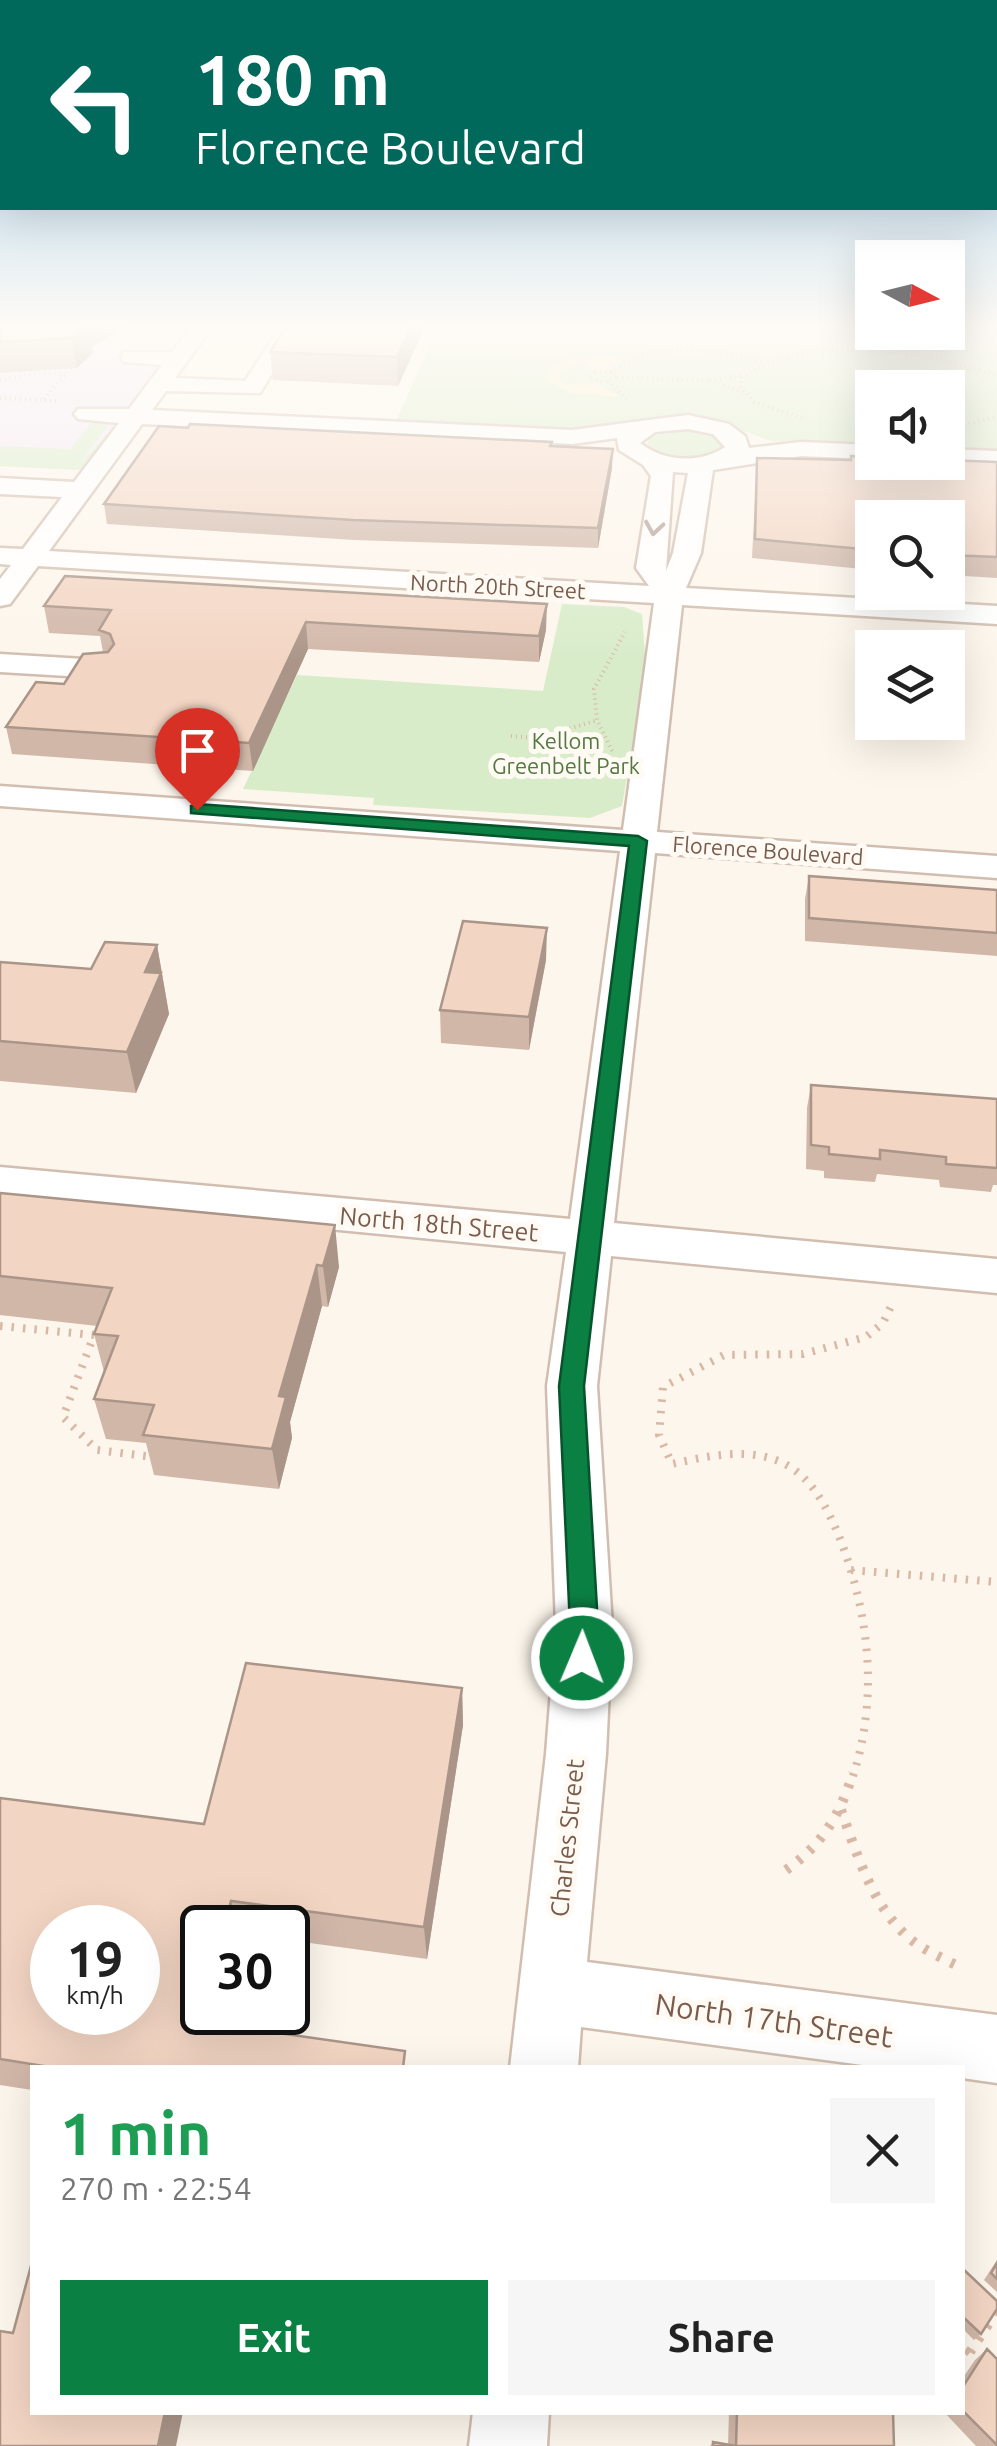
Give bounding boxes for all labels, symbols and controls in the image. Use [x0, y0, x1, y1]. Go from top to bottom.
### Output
icon: left [30, 40, 160, 170]
text: 180 m [195, 40, 390, 118]
text: Florence Boulevard [195, 122, 586, 173]
north arrow [855, 240, 965, 350]
map controls [855, 240, 965, 740]
button: sound [855, 370, 965, 480]
button: search [855, 500, 965, 610]
one-way arrow [644, 520, 665, 536]
street label: North 20th Street [410, 569, 587, 603]
button: layers [855, 630, 965, 740]
pin [155, 708, 240, 811]
icon: arrive [170, 723, 225, 778]
park label: Kellom Greenbelt Park [492, 728, 640, 778]
street label: Florence Boulevard [672, 831, 864, 869]
street label: North 18th Street [338, 1201, 540, 1247]
position arrow [530, 1606, 634, 1710]
street label: Charles Street [545, 1757, 589, 1918]
speed limit sign: 30 [180, 1905, 310, 2035]
text: 19 [67, 1930, 123, 1986]
text: km/h [66, 1981, 124, 2009]
street label: North 17th Street [653, 1986, 895, 2054]
button: close [830, 2098, 935, 2203]
text: 1 min [60, 2099, 212, 2166]
text: 270 m · 22:54 [60, 2170, 252, 2206]
button: Exit [60, 2280, 488, 2395]
button: Share [508, 2280, 935, 2395]

